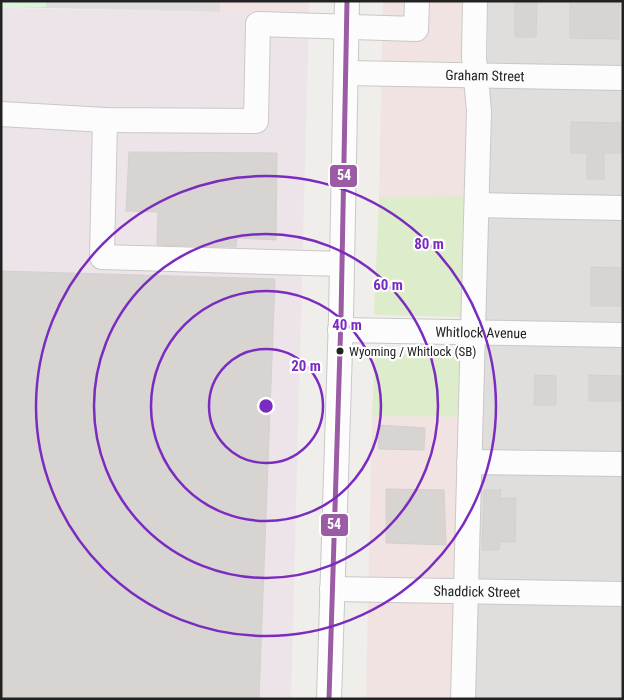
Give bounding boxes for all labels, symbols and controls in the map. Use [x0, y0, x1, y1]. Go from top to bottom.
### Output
street label: Graham Street [445, 67, 525, 84]
line badge: 54 [329, 164, 358, 188]
text: 54 [337, 167, 351, 183]
text: 80 m [414, 235, 444, 253]
text: 60 m [373, 276, 403, 294]
text: 40 m [332, 316, 362, 334]
street label: Whitlock Avenue [435, 324, 527, 341]
place label: Wyoming / Whitlock (SB) [349, 344, 476, 359]
marker: Wyoming / Whitlock (SB) [335, 346, 345, 356]
text: 20 m [291, 357, 321, 375]
centre of rings [257, 397, 275, 415]
line badge: 54 [320, 513, 349, 537]
text: 54 [327, 516, 341, 532]
street label: Shaddick Street [433, 583, 520, 600]

